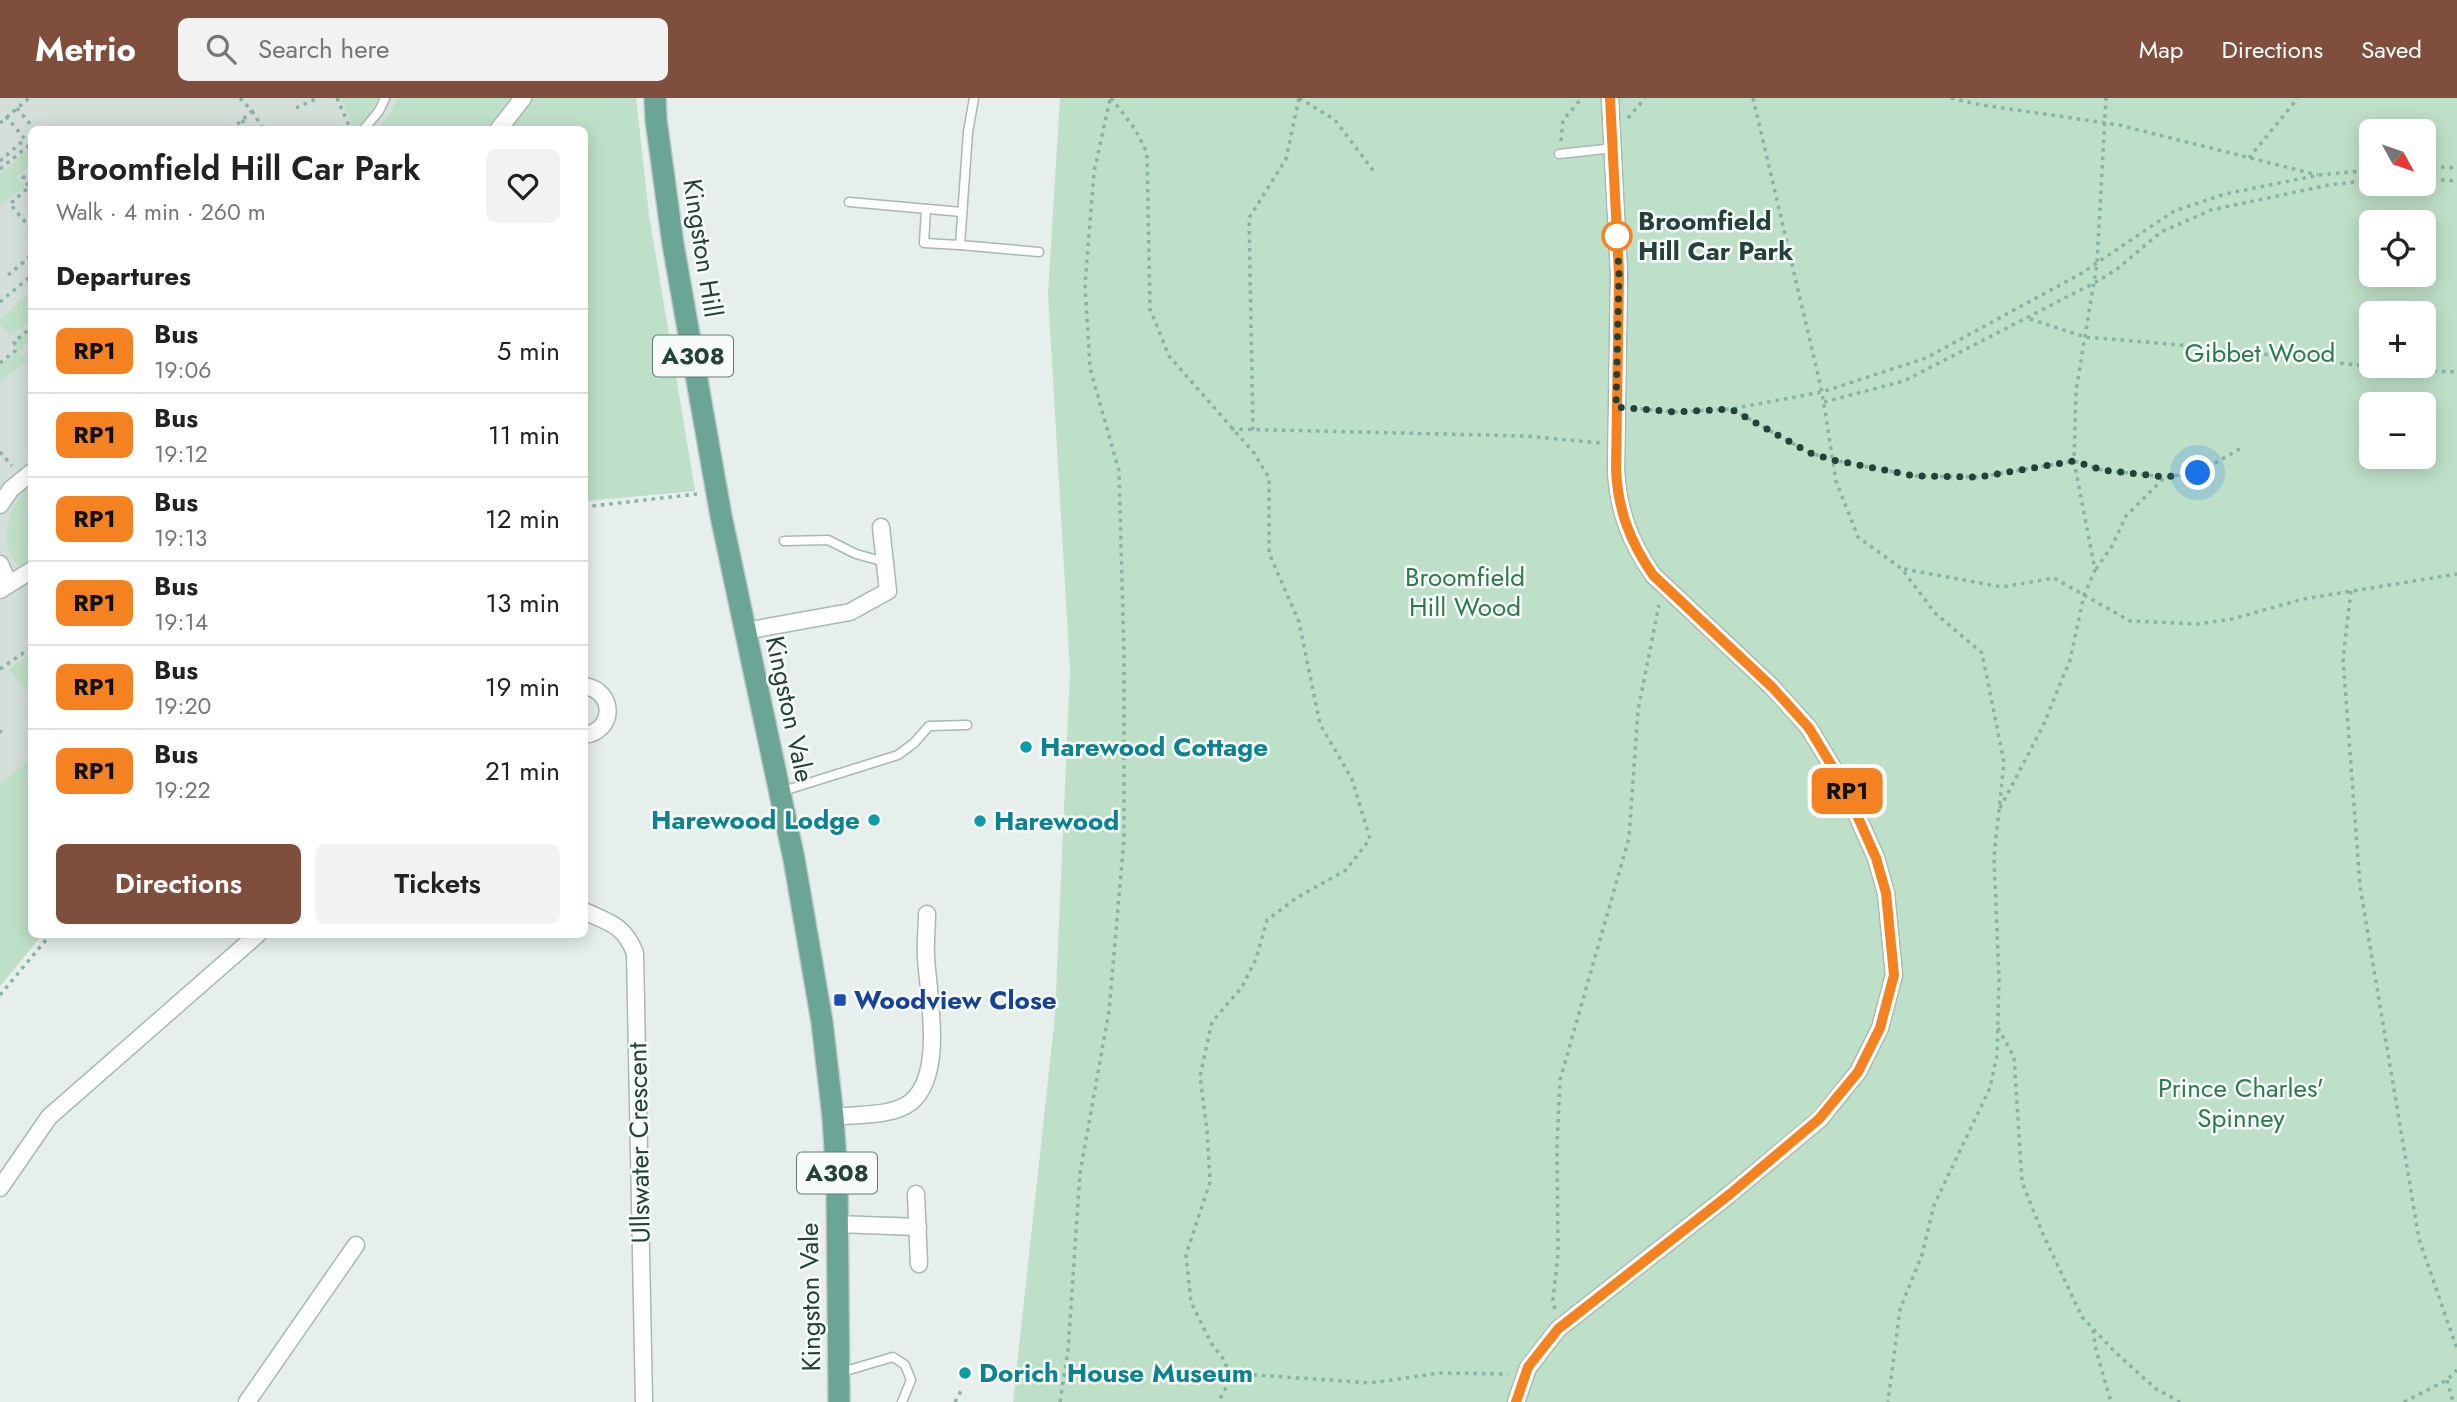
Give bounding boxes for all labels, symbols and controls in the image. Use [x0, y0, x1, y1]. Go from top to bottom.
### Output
search box [178, 18, 668, 81]
text: Metrio [35, 26, 136, 73]
icon: search [202, 30, 240, 68]
text: Search here [258, 30, 389, 68]
text: Map [2139, 32, 2184, 67]
text: Directions [2222, 32, 2323, 67]
text: Saved [2361, 32, 2422, 67]
north arrow [2359, 119, 2436, 196]
map controls [2359, 119, 2436, 469]
text: Broomfield Hill Car Park [56, 145, 421, 192]
button: heart [486, 149, 560, 223]
street label: Kingston Hill [673, 176, 733, 320]
text: Walk · 4 min · 260 m [56, 195, 266, 229]
place label: Broomfield Hill Car Park [1638, 202, 1793, 270]
button: locate [2359, 210, 2436, 287]
marker: Broomfield Hill Car Park [1602, 221, 1632, 251]
text: Departures [56, 257, 191, 295]
button: + [2359, 301, 2436, 378]
text: Bus [154, 315, 198, 353]
text: 5 min [497, 332, 560, 370]
text: RP1 [73, 333, 116, 368]
park label: Gibbet Wood [2185, 334, 2335, 372]
road number: A308 [653, 335, 733, 376]
text: 19:06 [154, 353, 212, 387]
button: − [2359, 392, 2436, 469]
text: Bus [154, 399, 198, 437]
text: 11 min [488, 416, 560, 454]
text: RP1 [73, 417, 116, 452]
text: 19:12 [154, 437, 208, 471]
your location [2180, 455, 2215, 490]
text: Bus [154, 483, 198, 521]
text: 12 min [485, 500, 560, 538]
text: RP1 [73, 501, 116, 536]
text: 19:13 [154, 521, 207, 555]
park label: Broomfield Hill Wood [1405, 558, 1525, 626]
text: Bus [154, 567, 198, 605]
text: 13 min [486, 584, 560, 622]
text: RP1 [73, 585, 116, 620]
text: 19:14 [154, 605, 208, 639]
street label: Kingston Vale [756, 632, 824, 786]
text: Bus [154, 651, 198, 689]
text: 19 min [485, 668, 560, 706]
text: RP1 [73, 669, 116, 704]
text: 19:20 [154, 689, 211, 723]
place label: Harewood Cottage [1040, 728, 1268, 766]
text: Bus [154, 735, 198, 773]
marker: Harewood Cottage [1018, 739, 1034, 755]
text: 21 min [485, 752, 560, 790]
text: RP1 [73, 753, 116, 788]
line badge: RP1 [1807, 768, 1887, 814]
text: 19:22 [154, 773, 211, 807]
text: RP1 [1826, 773, 1868, 808]
place label: Harewood Lodge [651, 801, 860, 839]
place label: Harewood [994, 802, 1119, 840]
marker: Harewood Lodge [866, 812, 882, 828]
marker: Harewood [972, 813, 988, 829]
button: Directions [56, 844, 301, 924]
button: Tickets [315, 844, 560, 924]
place label: Woodview Close [854, 981, 1057, 1019]
marker: Woodview Close [832, 992, 848, 1008]
street label: Ullswater Crescent [618, 1041, 660, 1244]
park label: Prince Charles' Spinney [2158, 1069, 2324, 1137]
road number: A308 [797, 1153, 877, 1194]
street label: Kingston Vale [790, 1222, 830, 1372]
place label: Dorich House Museum [979, 1354, 1253, 1392]
marker: Dorich House Museum [957, 1365, 973, 1381]

